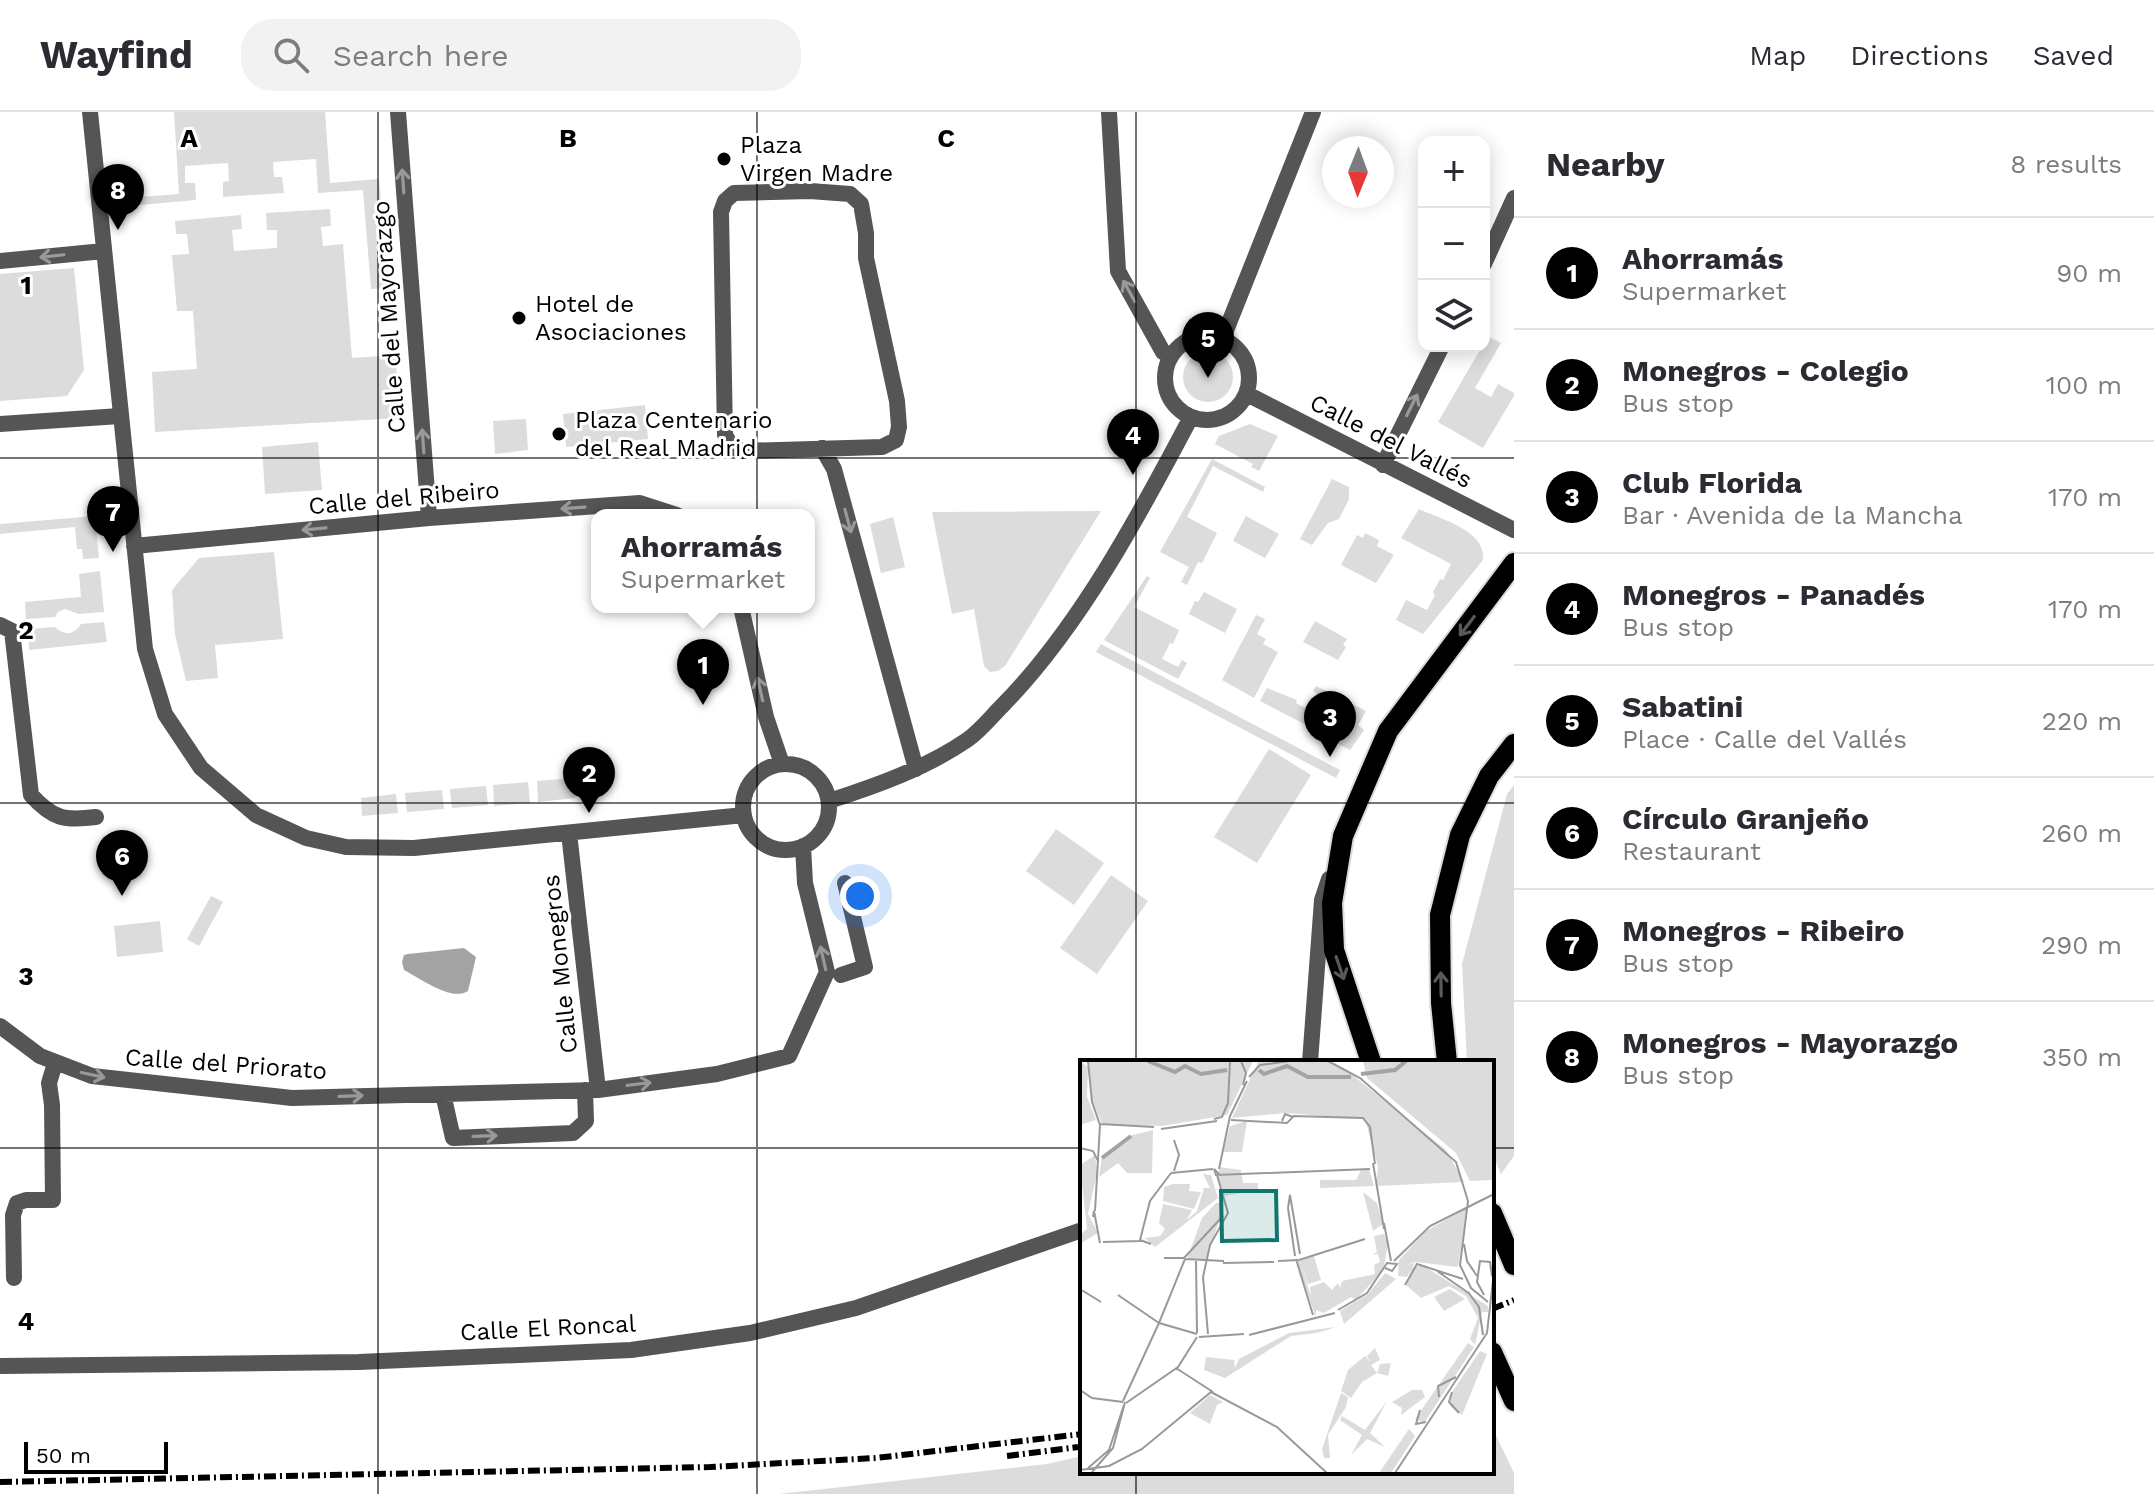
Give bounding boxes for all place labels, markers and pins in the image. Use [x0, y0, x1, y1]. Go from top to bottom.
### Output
place label: Plaza Virgen Madre [740, 131, 893, 187]
marker: Plaza Virgen Madre [715, 150, 733, 168]
pin: 8 [92, 164, 144, 230]
place label: Hotel de Asociaciones [535, 290, 687, 346]
marker: Hotel de Asociaciones [510, 309, 528, 327]
pin: 5 [1182, 312, 1234, 378]
place label: Plaza Centenario del Real Madrid [575, 406, 773, 462]
pin: 4 [1107, 409, 1159, 475]
marker: Plaza Centenario del Real Madrid [550, 425, 568, 443]
pin: 7 [87, 486, 139, 552]
pin: 1 [677, 639, 729, 705]
pin: 3 [1304, 691, 1356, 757]
pin: 2 [563, 747, 615, 813]
pin: 6 [96, 830, 148, 896]

